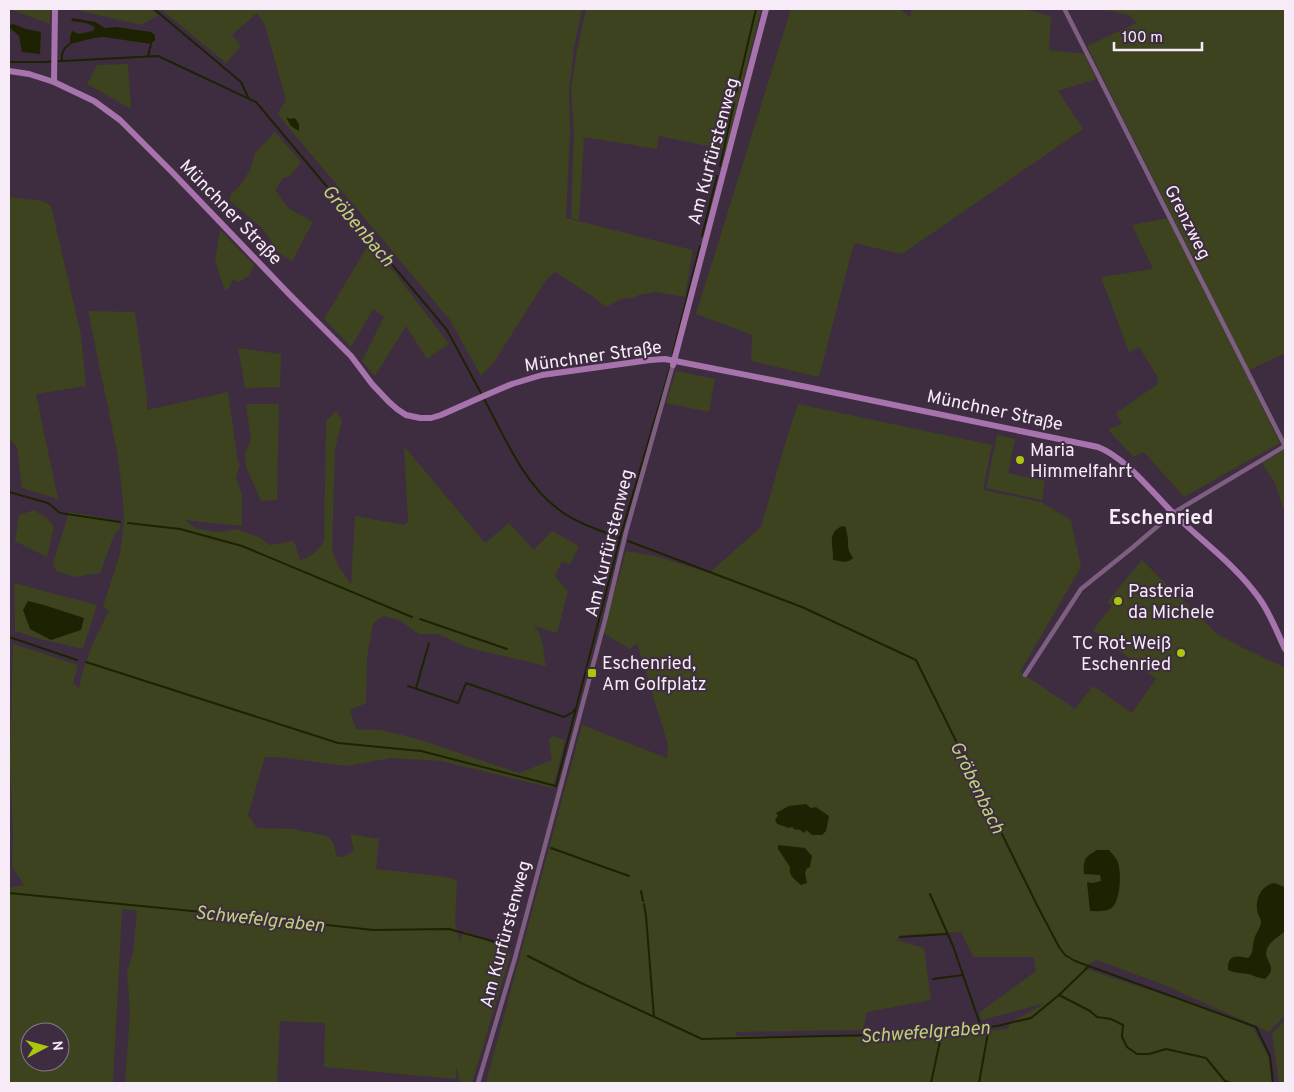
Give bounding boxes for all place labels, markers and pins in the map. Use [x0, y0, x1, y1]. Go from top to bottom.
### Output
place label: Maria Himmelfahrt [1030, 440, 1132, 484]
marker: Maria Himmelfahrt [1014, 454, 1026, 466]
place label: Pasteria da Michele [1128, 581, 1214, 625]
marker: Pasteria da Michele [1112, 595, 1124, 607]
place label: TC Rot-Weiß Eschenried [1072, 633, 1171, 677]
marker: TC Rot-Weiß Eschenried [1175, 647, 1187, 659]
place label: Eschenried, Am Golfplatz [602, 653, 707, 697]
marker: Eschenried, Am Golfplatz [586, 667, 598, 679]

